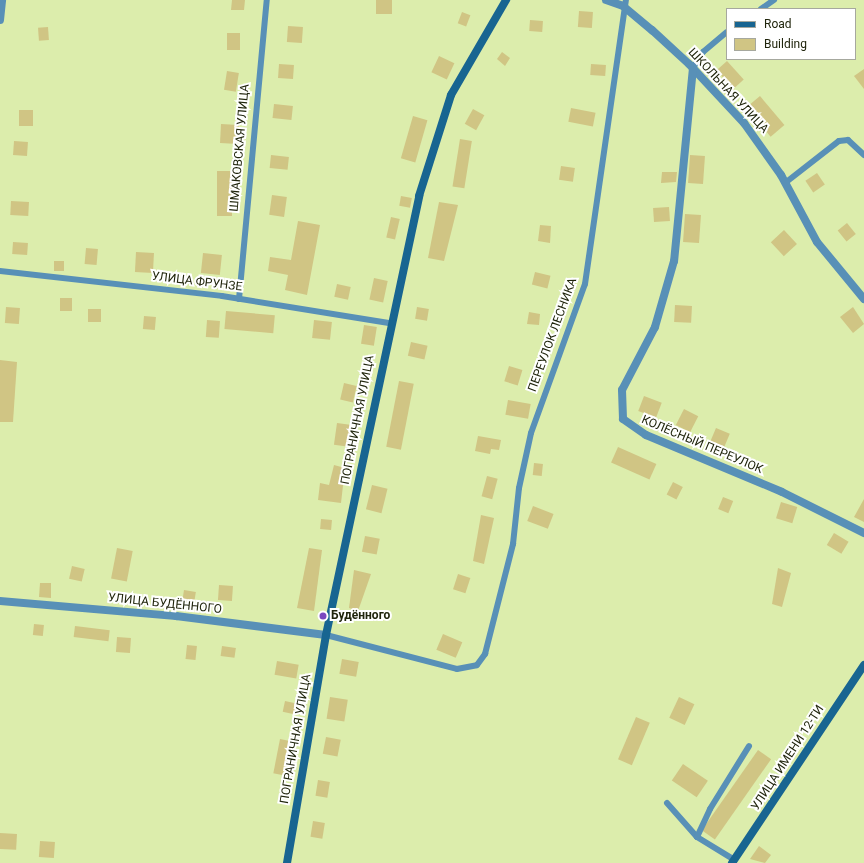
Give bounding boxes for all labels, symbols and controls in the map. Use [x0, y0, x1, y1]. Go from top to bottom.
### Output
legend [726, 8, 856, 60]
text: Road [764, 17, 792, 31]
text: Building [764, 37, 807, 51]
street label: ШКОЛЬНАЯ УЛИЦА [685, 45, 771, 137]
street label: ШМАКОВСКАЯ УЛИЦА [227, 84, 253, 212]
street label: УЛИЦА ФРУНЗЕ [151, 269, 243, 295]
street label: ПЕРЕУЛОК ЛЕСНИКА [526, 276, 580, 394]
street label: ПОГРАНИЧНАЯ УЛИЦА [338, 354, 378, 486]
street label: КОЛЁСНЫЙ ПЕРЕУЛОК [639, 413, 765, 477]
street label: УЛИЦА БУДЁННОГО [107, 591, 223, 617]
place label: Будённого [331, 609, 390, 623]
marker: Будённого [318, 611, 328, 621]
street label: ПОГРАНИЧНАЯ УЛИЦА [278, 673, 314, 805]
street label: УЛИЦА ИМЕНИ 12-ТИ [749, 703, 827, 813]

